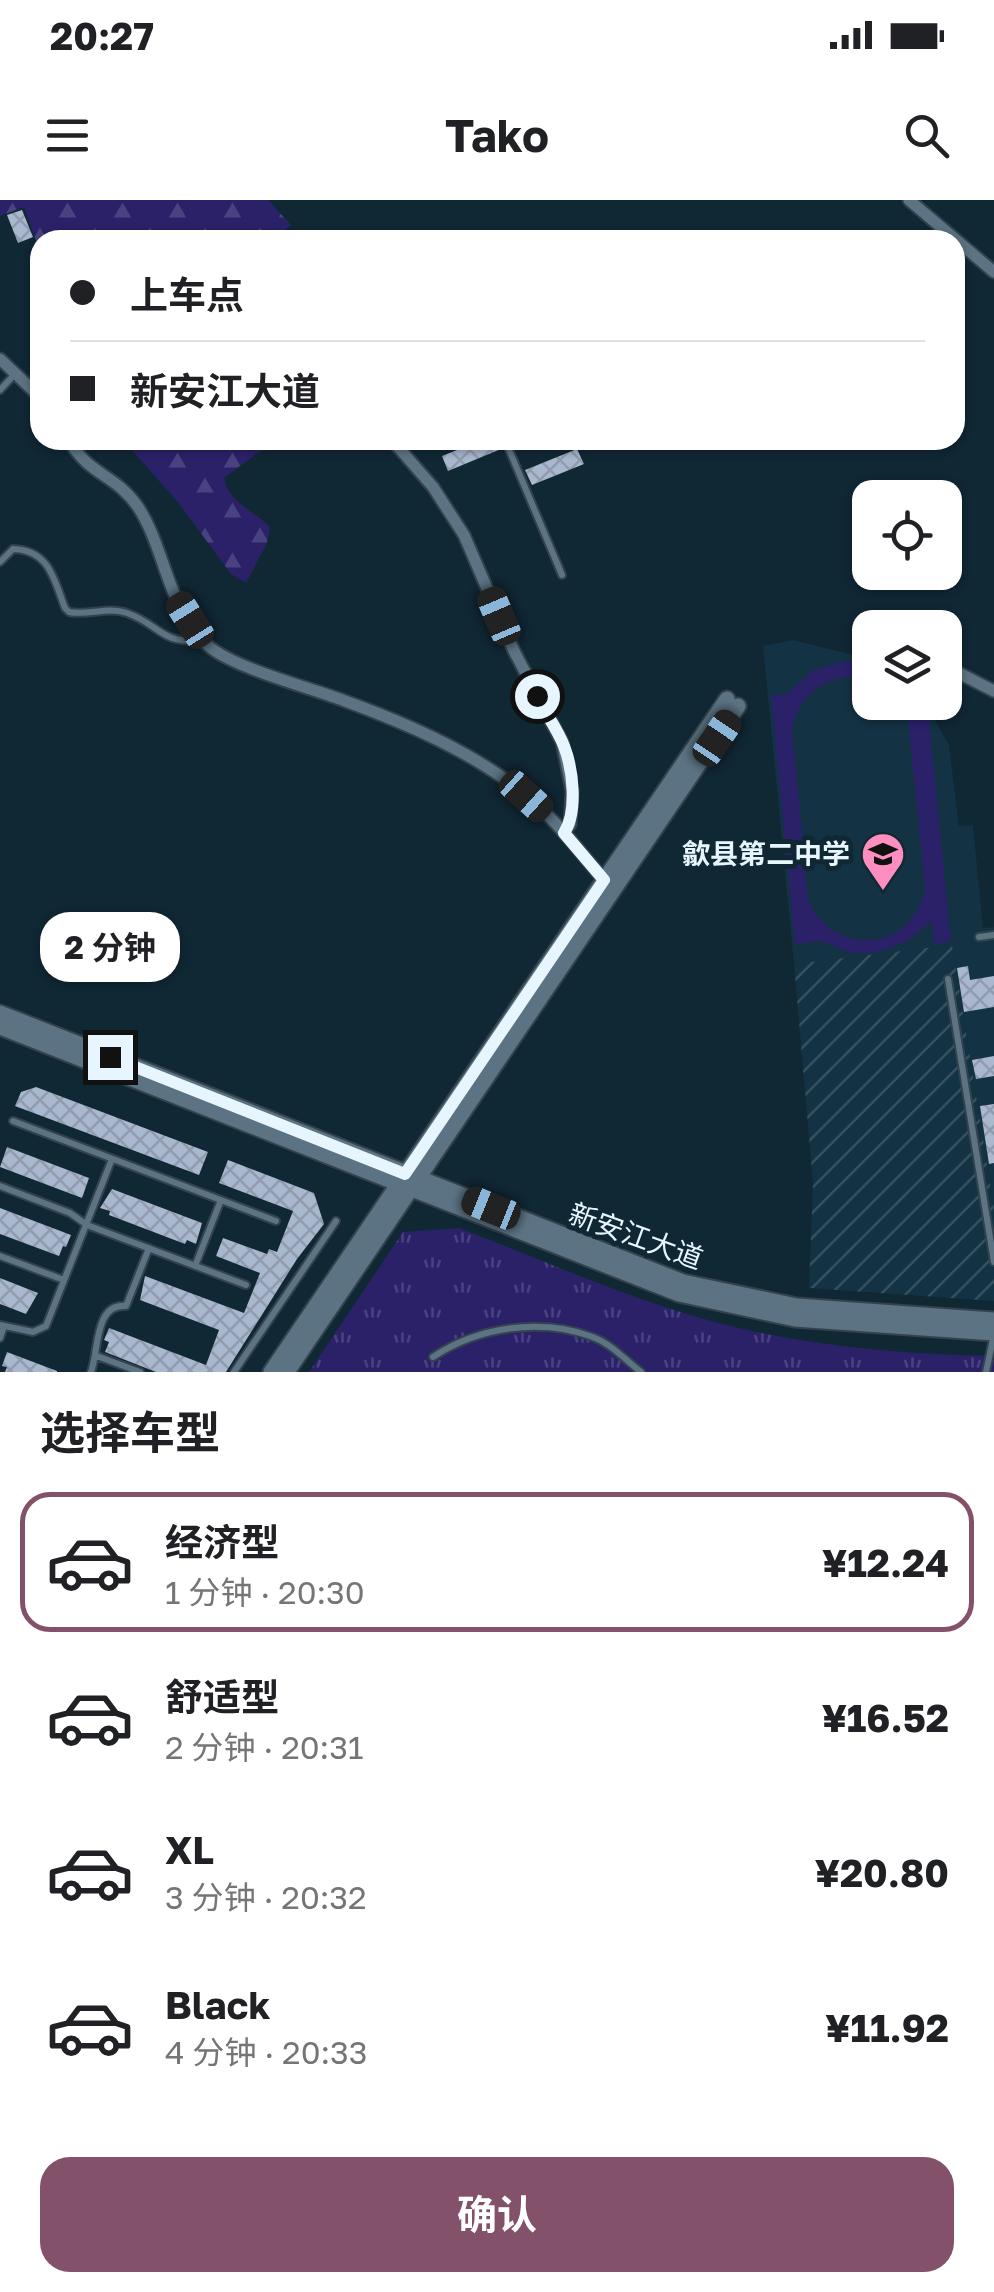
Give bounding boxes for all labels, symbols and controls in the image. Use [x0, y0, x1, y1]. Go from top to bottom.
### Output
text: 20:27 [50, 13, 154, 58]
icon: menu [40, 108, 95, 163]
text: Tako [445, 108, 549, 162]
icon: search [899, 108, 954, 163]
text: 上车点 [130, 272, 244, 317]
text: 新安江大道 [130, 368, 320, 413]
map controls [852, 480, 962, 720]
button: locate [852, 480, 962, 590]
car [473, 583, 525, 649]
car [161, 587, 219, 653]
button: layers [852, 610, 962, 720]
route start [515, 674, 560, 719]
car [688, 705, 746, 771]
car [494, 765, 558, 827]
school or university icon: 歙县第二中学 [860, 831, 906, 892]
place label: 歙县第二中学 [682, 837, 850, 870]
callout: 2 分钟 [40, 912, 180, 982]
text: 2 分钟 [64, 928, 156, 966]
route end [88, 1035, 133, 1080]
car [458, 1183, 524, 1233]
street label: 新安江大道 [565, 1196, 708, 1275]
text: 选择车型 [40, 1405, 220, 1459]
icon: car [45, 1517, 135, 1607]
text: 经济型 [165, 1519, 279, 1564]
text: ¥12.24 [822, 1540, 949, 1585]
text: 1 分钟 · 20:30 [165, 1573, 365, 1611]
icon: car [45, 1672, 135, 1762]
text: 舒适型 [165, 1674, 279, 1719]
text: ¥16.52 [822, 1695, 949, 1740]
text: 2 分钟 · 20:31 [165, 1728, 363, 1766]
icon: car [45, 1827, 135, 1917]
text: XL [165, 1827, 214, 1872]
text: ¥20.80 [815, 1850, 949, 1895]
text: 3 分钟 · 20:32 [165, 1878, 367, 1916]
icon: car [45, 1982, 135, 2072]
text: Black [165, 1982, 270, 2027]
text: ¥11.92 [825, 2005, 949, 2050]
text: 4 分钟 · 20:33 [165, 2033, 368, 2071]
button: 确认 [40, 2157, 954, 2272]

